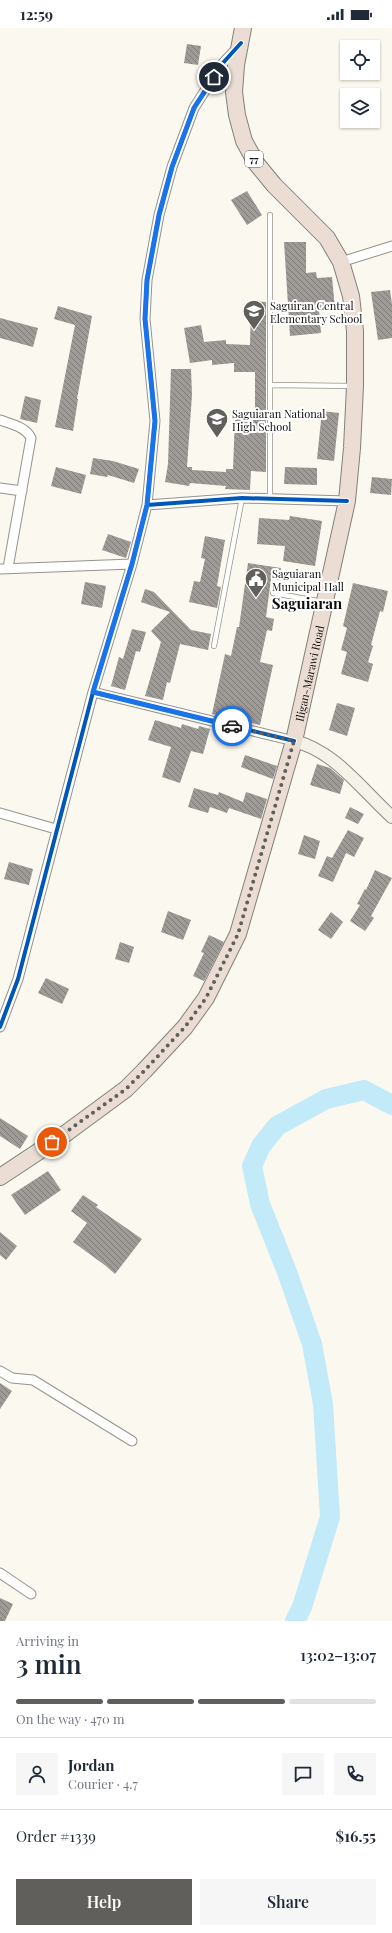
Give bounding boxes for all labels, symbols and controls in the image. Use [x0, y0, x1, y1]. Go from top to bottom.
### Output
text: 12:59 [20, 4, 53, 24]
map controls [340, 40, 380, 128]
button: locate [340, 40, 380, 80]
pin [197, 60, 231, 94]
icon: home [203, 66, 225, 88]
button: layers [340, 88, 380, 128]
road number: 77 [245, 151, 263, 167]
school or university icon: Saguiran Central Elementary School [241, 298, 267, 331]
place label: Saguiran Central Elementary School [270, 298, 362, 326]
school or university icon: Saguiaran National High School [204, 406, 230, 439]
place label: Saguiaran National High School [232, 406, 325, 434]
public building icon: Saguiaran Municipal Hall [243, 566, 269, 599]
place label: Saguiaran Municipal Hall [272, 566, 344, 594]
district label: Saguiaran [272, 593, 343, 613]
street label: Iligan-Marawi Road [291, 623, 327, 723]
courier [212, 706, 252, 746]
icon: car [221, 715, 243, 737]
pin [35, 1125, 69, 1159]
icon: bag [41, 1131, 63, 1153]
text: Arriving in [16, 1632, 79, 1649]
text: 13:02–13:07 [300, 1645, 376, 1665]
text: 3 min [16, 1646, 82, 1681]
text: On the way · 470 m [16, 1710, 124, 1727]
button: person [16, 1753, 58, 1795]
button: chat [282, 1753, 324, 1795]
button: phone [334, 1753, 376, 1795]
text: Jordan [68, 1755, 114, 1775]
text: Courier · 4.7 [68, 1775, 138, 1792]
text: Order #1339 [16, 1826, 96, 1846]
text: $16.55 [336, 1826, 376, 1846]
button: Help [16, 1879, 192, 1925]
button: Share [200, 1879, 376, 1925]

